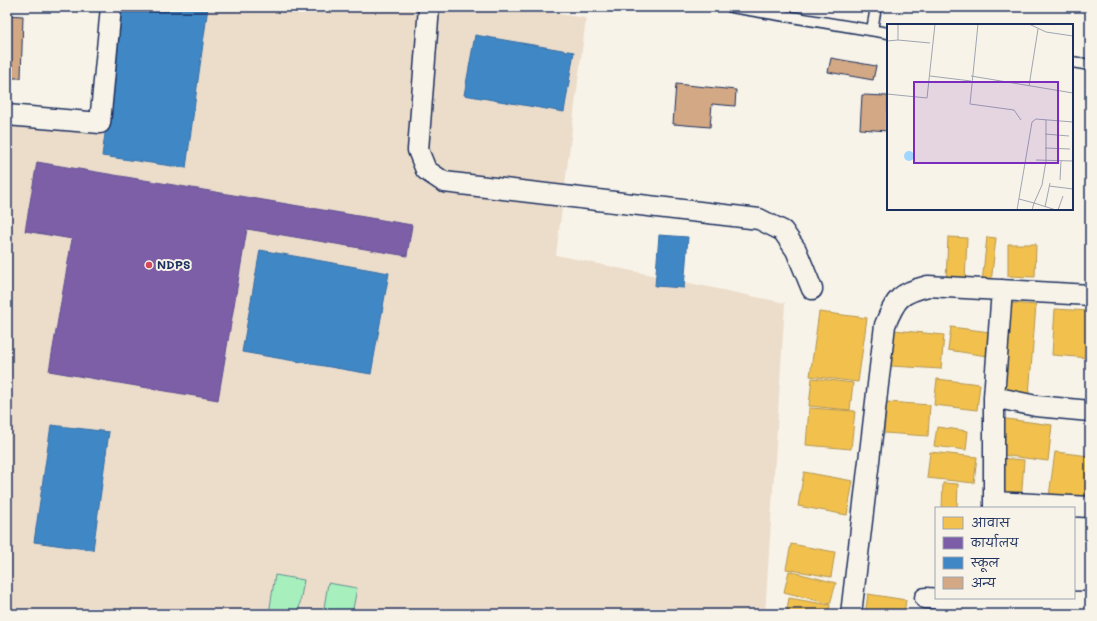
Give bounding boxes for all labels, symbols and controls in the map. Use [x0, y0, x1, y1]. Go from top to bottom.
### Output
inset map [887, 24, 1073, 210]
place label: NDPS [157, 256, 190, 272]
marker: NDPS [144, 260, 154, 270]
legend [935, 507, 1075, 599]
text: आवास [971, 514, 1011, 530]
text: कार्यालय [970, 533, 1019, 550]
text: स्कूल [970, 554, 1001, 572]
text: अन्य [971, 574, 997, 590]

